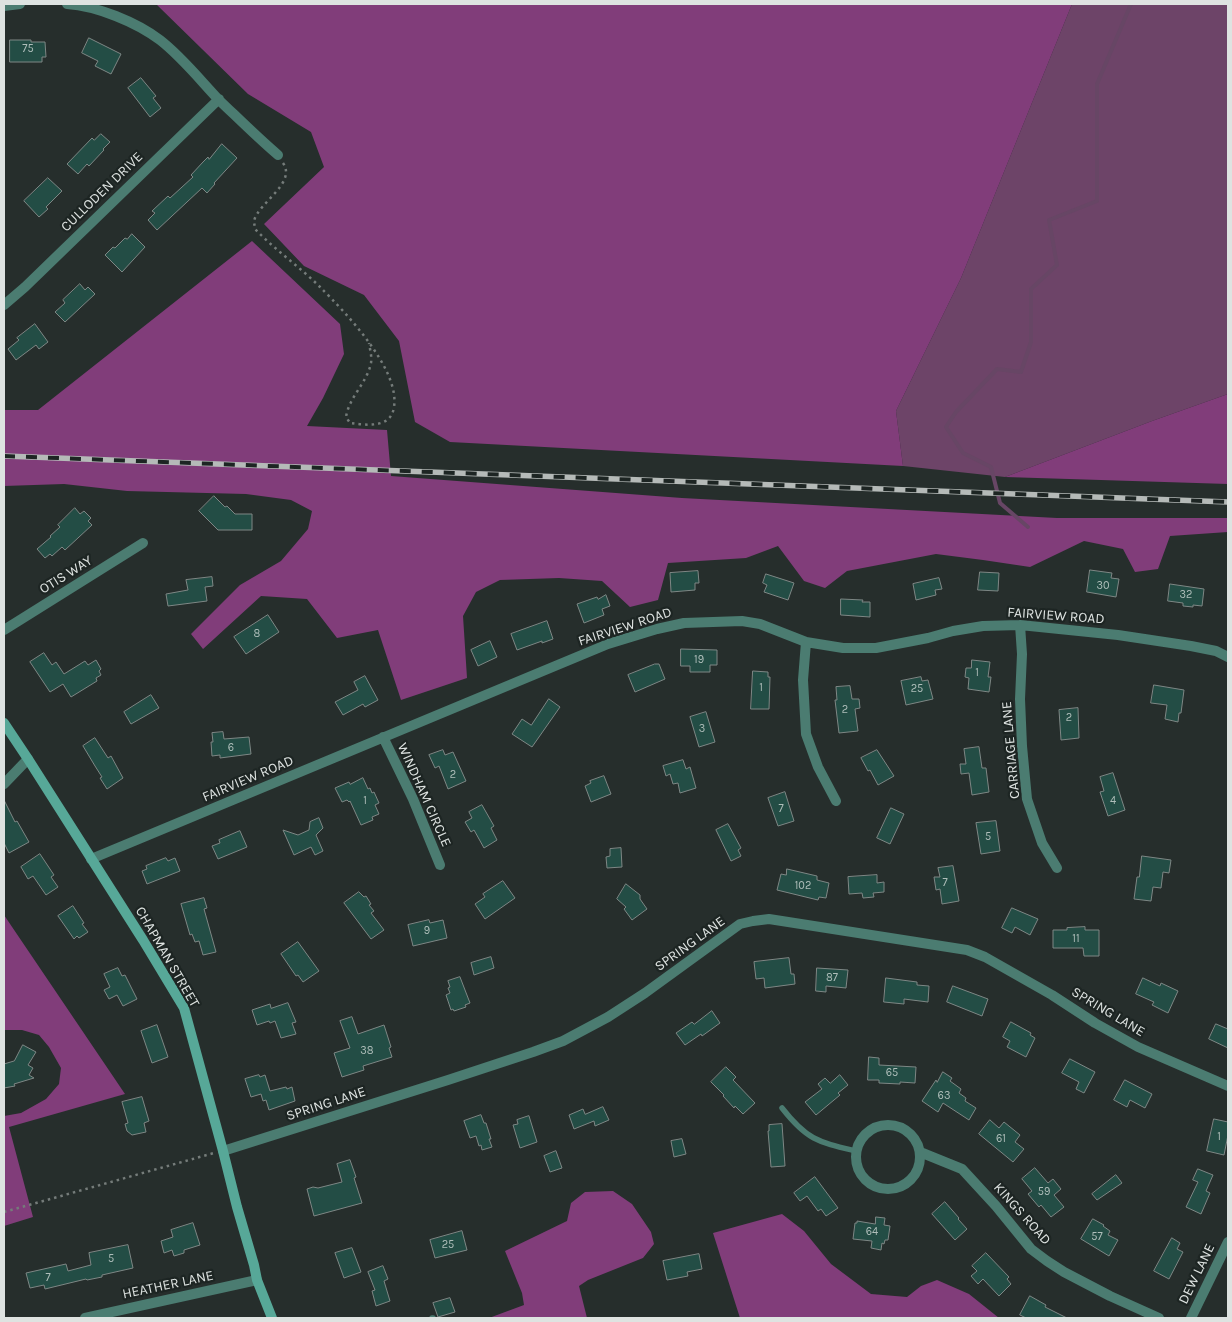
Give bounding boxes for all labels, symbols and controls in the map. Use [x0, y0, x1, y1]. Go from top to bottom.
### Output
house number: 75 [22, 42, 34, 56]
street label: CULLODEN DRIVE [58, 149, 146, 235]
street label: OTIS WAY [36, 552, 96, 598]
house number: 30 [1096, 579, 1110, 593]
house number: 32 [1180, 588, 1192, 602]
street label: FAIRVIEW ROAD [576, 604, 674, 650]
street label: FAIRVIEW ROAD [1007, 604, 1105, 628]
house number: 8 [254, 627, 260, 641]
house number: 19 [694, 653, 704, 667]
house number: 1 [975, 666, 979, 680]
house number: 1 [759, 681, 763, 695]
house number: 25 [911, 682, 923, 696]
street label: CARRIAGE LANE [998, 700, 1024, 800]
house number: 2 [842, 703, 848, 717]
house number: 2 [1066, 711, 1072, 725]
house number: 3 [699, 722, 705, 736]
street label: WINDHAM CIRCLE [394, 740, 454, 850]
house number: 6 [228, 741, 234, 755]
street label: FAIRVIEW ROAD [200, 752, 296, 806]
house number: 2 [450, 768, 456, 782]
house number: 1 [363, 794, 367, 808]
house number: 4 [1110, 794, 1116, 808]
house number: 7 [778, 802, 784, 816]
house number: 5 [985, 830, 991, 844]
house number: 7 [942, 876, 948, 890]
house number: 102 [795, 879, 811, 893]
street label: CHAPMAN STREET [131, 904, 203, 1010]
street label: SPRING LANE [652, 913, 728, 975]
house number: 9 [424, 924, 430, 938]
house number: 11 [1072, 932, 1080, 946]
house number: 87 [826, 971, 838, 985]
street label: SPRING LANE [1068, 984, 1148, 1040]
house number: 38 [360, 1044, 374, 1058]
house number: 65 [886, 1066, 898, 1080]
street label: SPRING LANE [284, 1083, 368, 1125]
house number: 63 [938, 1089, 950, 1103]
house number: 1 [1217, 1130, 1221, 1144]
house number: 61 [996, 1132, 1006, 1146]
street label: KINGS ROAD [990, 1180, 1054, 1248]
house number: 59 [1038, 1185, 1050, 1199]
house number: 64 [866, 1225, 878, 1239]
house number: 57 [1091, 1230, 1103, 1244]
house number: 25 [442, 1238, 454, 1252]
street label: DEW LANE [1175, 1241, 1219, 1307]
house number: 5 [108, 1252, 114, 1266]
street label: HEATHER LANE [121, 1267, 215, 1303]
house number: 7 [45, 1271, 51, 1285]

